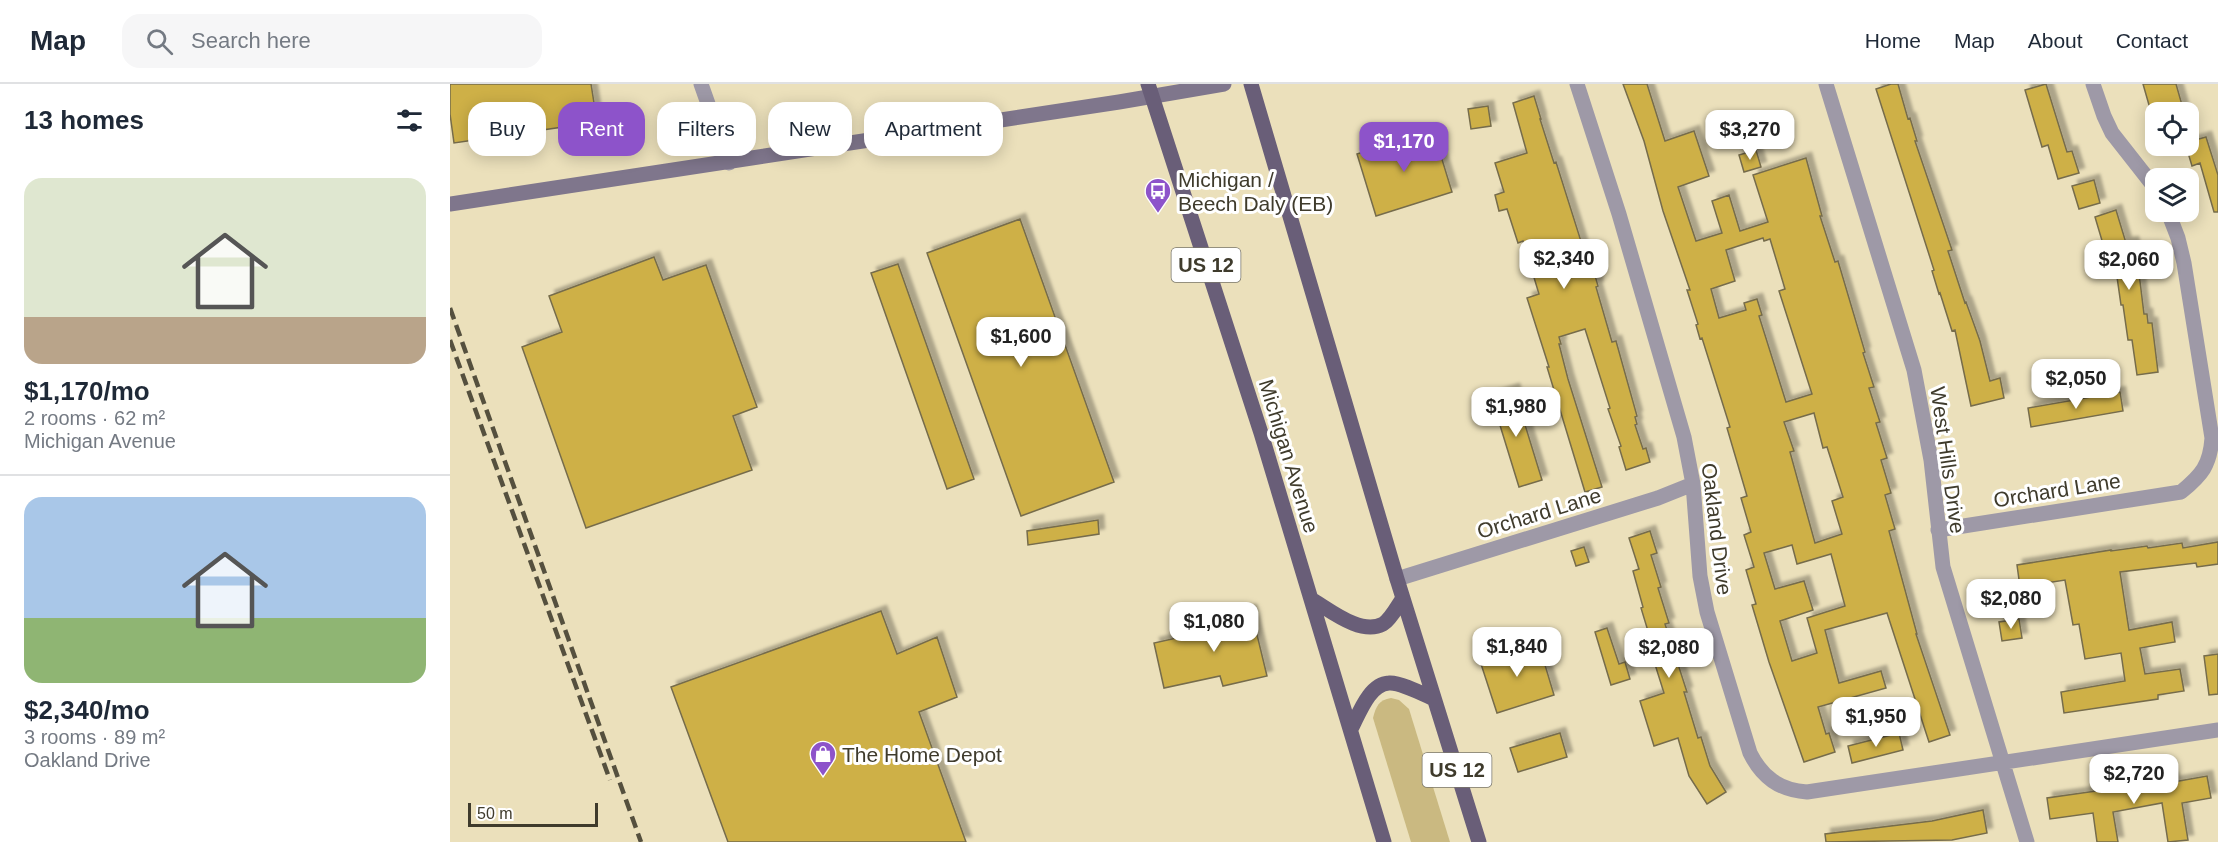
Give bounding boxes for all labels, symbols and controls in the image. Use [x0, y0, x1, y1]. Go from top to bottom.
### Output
search box [122, 14, 542, 68]
text: Map [30, 25, 86, 56]
icon: search [143, 25, 176, 58]
text: Search here [191, 28, 311, 53]
text: Home [1865, 29, 1921, 52]
text: Map [1954, 29, 1995, 52]
text: About [2028, 29, 2083, 52]
text: Contact [2116, 29, 2188, 52]
chip: Buy [468, 102, 546, 156]
chip: Rent [558, 102, 645, 156]
chip: Filters [657, 102, 756, 156]
chip: New [768, 102, 852, 156]
chip: Apartment [864, 102, 1003, 156]
map controls [2145, 102, 2199, 222]
button: locate [2145, 102, 2199, 156]
icon: filters [393, 104, 426, 137]
text: 13 homes [24, 105, 144, 135]
pin: $3,270 [1701, 110, 1799, 161]
text: $3,270 [1719, 118, 1781, 140]
pin: $1,170 [1355, 122, 1453, 173]
text: $1,170 [1373, 130, 1435, 152]
place label: Michigan / Beech Daly (EB) [1178, 168, 1333, 215]
button: layers [2145, 168, 2199, 222]
bus stop icon: Michigan / Beech Daly (EB) [1143, 176, 1173, 214]
icon: home [171, 217, 279, 325]
pin: $2,340 [1515, 239, 1613, 290]
pin: $2,060 [2080, 240, 2178, 291]
text: $2,340 [1533, 247, 1595, 269]
road number: US 12 [1172, 248, 1240, 282]
text: $2,060 [2098, 248, 2160, 270]
pin: $1,600 [972, 317, 1070, 368]
text: $1,600 [990, 325, 1052, 347]
pin: $2,050 [2027, 359, 2125, 410]
text: $2,050 [2045, 367, 2107, 389]
text: $1,170/mo [24, 376, 150, 406]
street label: Michigan Avenue [1255, 376, 1323, 536]
street label: West Hills Drive [1926, 385, 1970, 535]
pin: $1,980 [1467, 387, 1565, 438]
text: $1,980 [1485, 395, 1547, 417]
text: 2 rooms · 62 m² [24, 407, 165, 429]
text: Michigan Avenue [24, 430, 176, 452]
street label: Oakland Drive [1697, 462, 1737, 596]
street label: Orchard Lane [1992, 469, 2122, 511]
street label: Orchard Lane [1474, 483, 1604, 543]
icon: home [171, 536, 279, 644]
pin: $2,080 [1962, 579, 2060, 630]
text: $2,080 [1980, 587, 2042, 609]
pin: $1,080 [1165, 602, 1263, 653]
text: $1,080 [1183, 610, 1245, 632]
pin: $1,840 [1468, 627, 1566, 678]
pin: $2,080 [1620, 628, 1718, 679]
text: $1,840 [1486, 635, 1548, 657]
text: $2,080 [1638, 636, 1700, 658]
text: $2,340/mo [24, 695, 150, 725]
pin: $1,950 [1827, 697, 1925, 748]
text: $1,950 [1845, 705, 1907, 727]
text: 3 rooms · 89 m² [24, 726, 165, 748]
shop icon: The Home Depot [808, 739, 838, 777]
place label: The Home Depot [842, 743, 1002, 766]
text: Oakland Drive [24, 749, 151, 771]
road number: US 12 [1422, 753, 1492, 787]
pin: $2,720 [2085, 754, 2183, 805]
text: $2,720 [2103, 762, 2165, 784]
scale bar [468, 800, 598, 828]
text: 50 m [477, 805, 513, 822]

